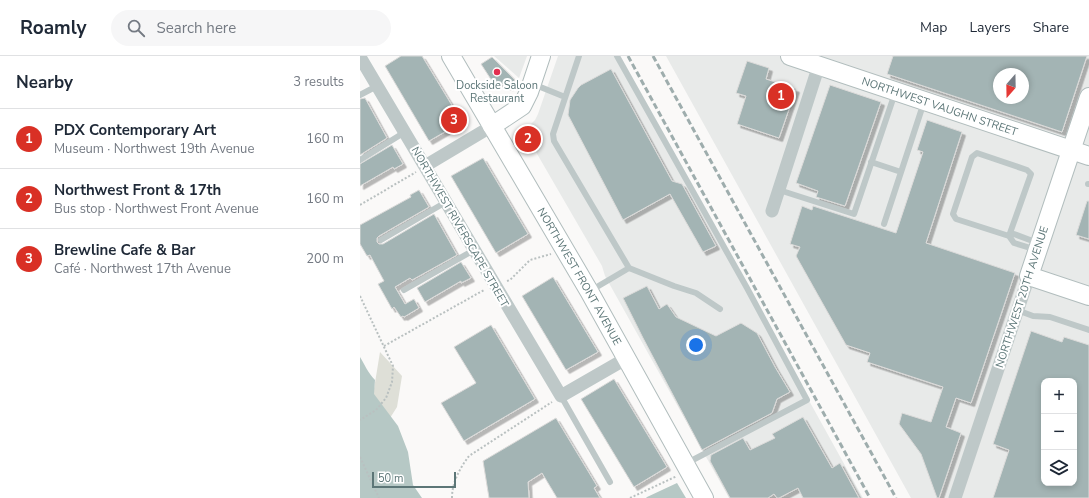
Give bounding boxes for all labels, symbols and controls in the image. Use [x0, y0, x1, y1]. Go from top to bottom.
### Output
search box [111, 10, 391, 46]
text: Roamly [20, 15, 87, 41]
icon: search [125, 17, 147, 39]
text: Search here [157, 18, 236, 38]
text: Map [920, 18, 947, 37]
text: Layers [969, 18, 1011, 37]
text: Share [1033, 18, 1069, 37]
marker: Dockside Saloon Restaurant [492, 67, 502, 77]
north arrow [993, 68, 1029, 104]
text: Nearby [16, 71, 73, 94]
text: 3 results [293, 73, 344, 91]
street label: NORTHWEST VAUGHN STREET [860, 73, 1020, 139]
place label: Dockside Saloon Restaurant [456, 78, 538, 106]
pin: 1 [768, 81, 794, 111]
pin: 3 [441, 105, 467, 135]
text: PDX Contemporary Art [54, 120, 216, 140]
pin: 2 [515, 124, 541, 154]
text: 1 [25, 130, 33, 148]
text: 160 m [306, 130, 344, 148]
text: Museum · Northwest 19th Avenue [54, 140, 254, 158]
street label: NORTHWEST RIVERSCAPE STREET [408, 144, 512, 310]
text: Northwest Front & 17th [54, 180, 221, 200]
text: 2 [25, 190, 33, 208]
text: 160 m [306, 190, 344, 208]
text: Bus stop · Northwest Front Avenue [54, 200, 259, 218]
street label: NORTHWEST FRONT AVENUE [534, 205, 625, 348]
street label: NORTHWEST 20TH AVENUE [992, 224, 1052, 370]
text: Brewline Cafe & Bar [54, 240, 195, 260]
text: 3 [25, 250, 33, 268]
text: 200 m [306, 250, 344, 268]
text: Café · Northwest 17th Avenue [54, 260, 231, 278]
your location [686, 335, 706, 355]
map controls [1041, 378, 1077, 486]
button: + [1041, 378, 1077, 414]
button: − [1041, 414, 1077, 450]
button: layers [1041, 450, 1077, 486]
scale bar [372, 470, 456, 489]
text: 50 m [378, 471, 403, 486]

